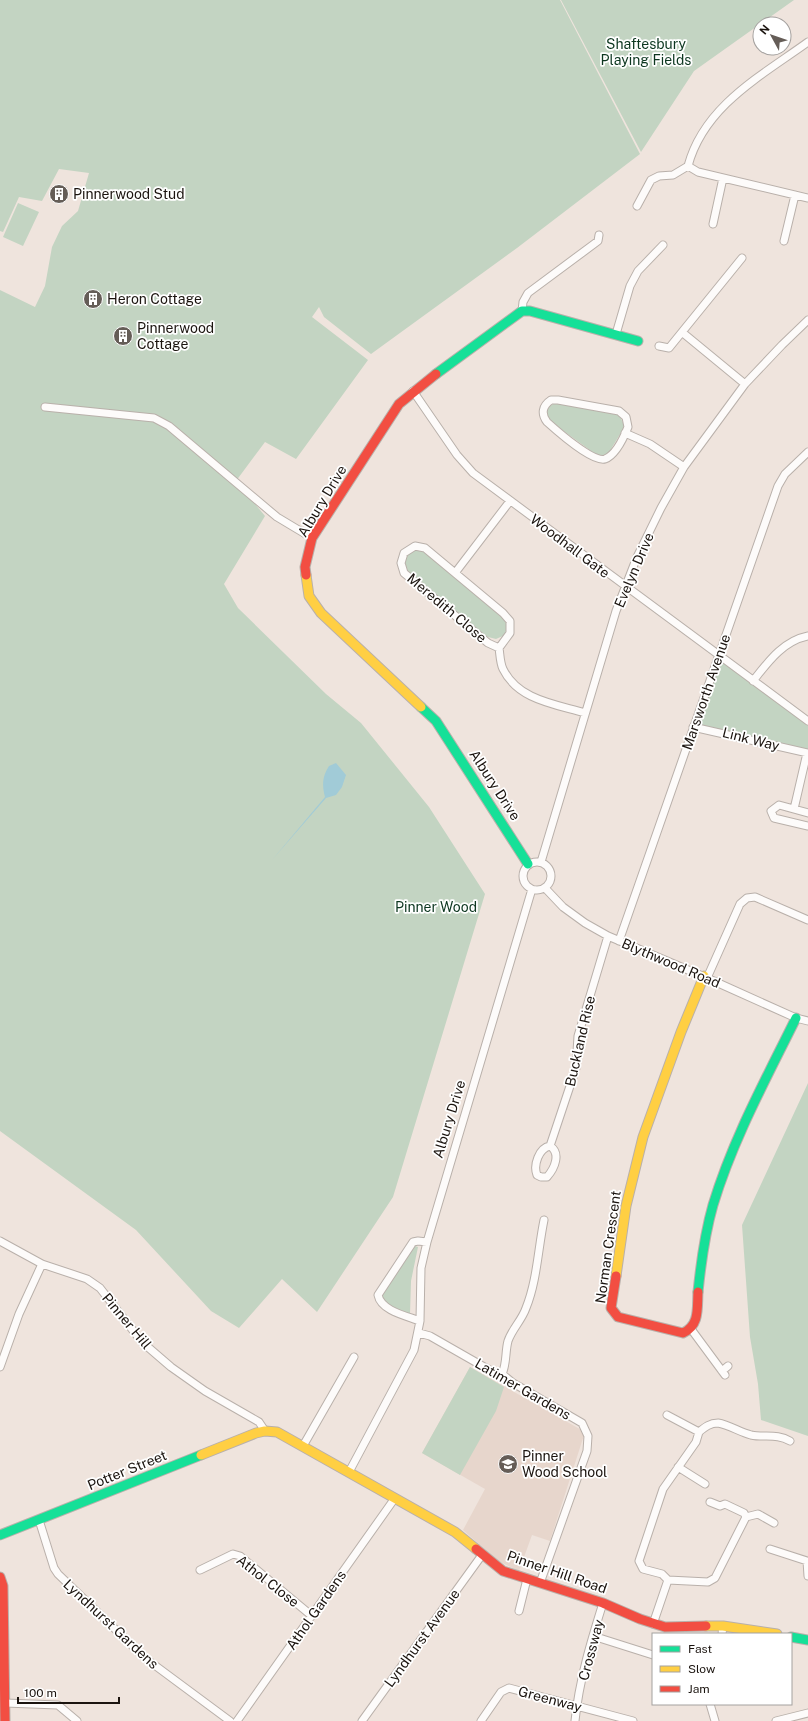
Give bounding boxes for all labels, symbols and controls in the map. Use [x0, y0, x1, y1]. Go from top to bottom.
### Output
north arrow [752, 16, 792, 56]
text: N [757, 22, 772, 37]
park label: Shaftesbury Playing Fields [601, 36, 691, 68]
building icon: Pinnerwood Stud [48, 183, 70, 205]
place label: Pinnerwood Stud [73, 186, 185, 202]
building icon: Heron Cottage [82, 288, 104, 310]
place label: Heron Cottage [107, 291, 202, 307]
place label: Pinnerwood Cottage [137, 320, 214, 352]
building icon: Pinnerwood Cottage [112, 325, 134, 347]
street label: Albury Drive [294, 462, 350, 540]
street label: Woodhall Gate [527, 511, 613, 581]
street label: Evelyn Drive [611, 530, 657, 610]
street label: Meredith Close [404, 570, 490, 646]
street label: Marsworth Avenue [679, 632, 733, 752]
street label: Link Way [721, 724, 782, 754]
street label: Albury Drive [466, 747, 524, 823]
park label: Pinner Wood [395, 899, 477, 915]
street label: Blythwood Road [619, 935, 723, 991]
street label: Buckland Rise [562, 994, 598, 1088]
street label: Albury Drive [430, 1078, 468, 1160]
street label: Norman Crescent [592, 1190, 624, 1304]
street label: Pinner Hill [99, 1290, 155, 1352]
street label: Latimer Gardens [472, 1355, 574, 1423]
street label: Potter Street [85, 1447, 169, 1493]
place label: Pinner Wood School [522, 1448, 607, 1480]
school or university icon: Pinner Wood School [497, 1453, 519, 1475]
street label: Pinner Hill Road [505, 1547, 609, 1597]
street label: Athol Close [234, 1552, 302, 1610]
street label: Athol Gardens [283, 1567, 349, 1653]
street label: Lyndhurst Gardens [60, 1576, 162, 1672]
street label: Lyndhurst Avenue [381, 1586, 463, 1690]
street label: Crossway [575, 1617, 607, 1682]
legend [652, 1633, 792, 1705]
text: Fast [688, 1642, 713, 1656]
text: Slow [688, 1662, 716, 1676]
scale bar [18, 1679, 119, 1705]
text: Jam [688, 1682, 710, 1696]
street label: Greenway [516, 1683, 584, 1715]
text: 100 m [24, 1686, 57, 1700]

